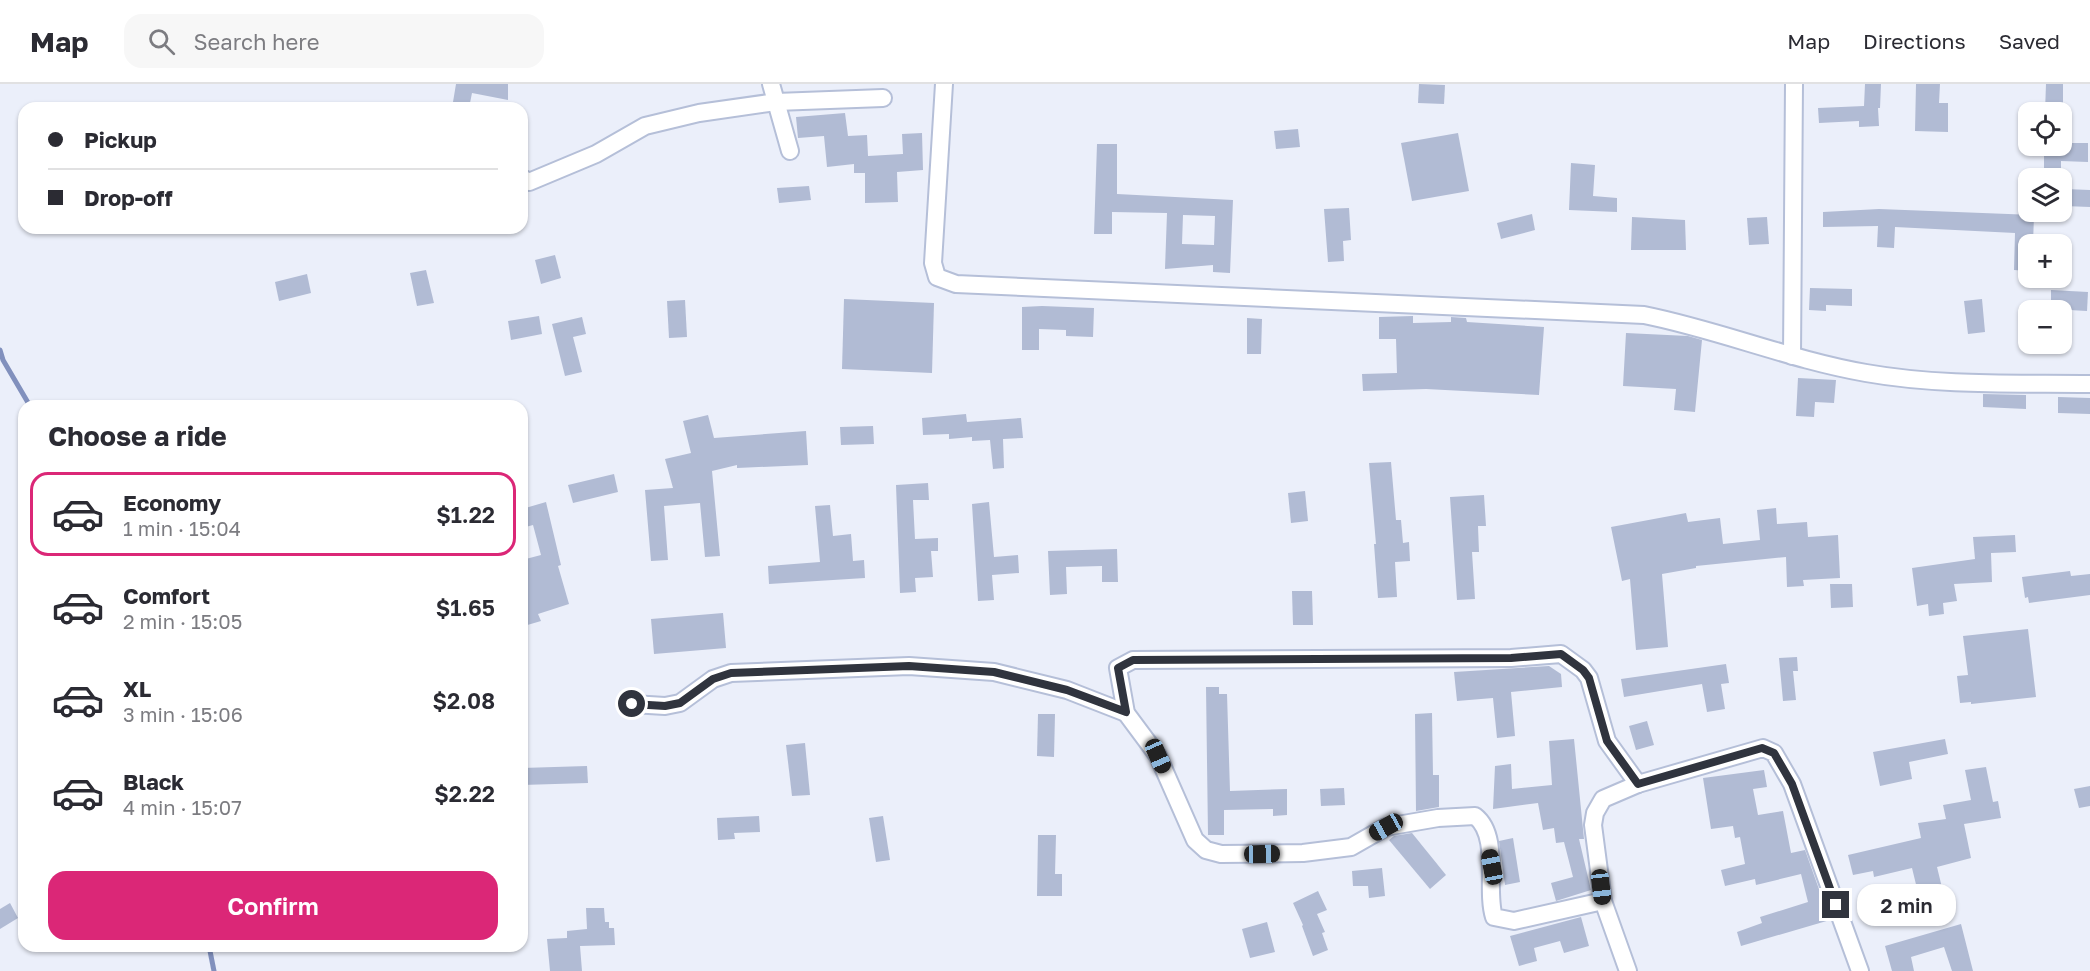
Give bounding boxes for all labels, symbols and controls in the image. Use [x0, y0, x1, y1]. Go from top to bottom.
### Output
search box [124, 14, 544, 68]
text: Map [30, 25, 88, 58]
icon: search [145, 25, 178, 58]
text: Search here [193, 28, 319, 55]
text: Map [1787, 28, 1830, 54]
text: Directions [1863, 28, 1966, 54]
text: Saved [1999, 28, 2060, 54]
map controls [2018, 102, 2072, 354]
button: locate [2018, 102, 2072, 156]
text: Pickup [84, 126, 157, 153]
button: layers [2018, 168, 2072, 222]
text: Drop-off [84, 184, 173, 211]
button: + [2018, 234, 2072, 288]
button: − [2018, 300, 2072, 354]
text: Choose a ride [48, 420, 227, 452]
icon: car [51, 487, 105, 541]
text: Economy [123, 489, 221, 516]
text: $1.22 [436, 501, 495, 528]
text: 1 min · 15:04 [123, 516, 241, 540]
icon: car [51, 580, 105, 634]
text: Comfort [123, 582, 210, 609]
text: $1.65 [436, 594, 495, 621]
text: 2 min · 15:05 [123, 609, 242, 633]
icon: car [51, 673, 105, 727]
text: XL [123, 675, 151, 702]
text: $2.08 [433, 687, 495, 714]
route start [618, 690, 645, 717]
text: 3 min · 15:06 [123, 702, 243, 726]
car [1142, 736, 1174, 776]
icon: car [51, 766, 105, 820]
text: Black [123, 768, 184, 795]
text: $2.22 [434, 780, 495, 807]
text: 4 min · 15:07 [123, 795, 242, 819]
car [1366, 810, 1406, 844]
car [1244, 845, 1280, 863]
car [1480, 848, 1504, 886]
car [1590, 868, 1612, 906]
button: Confirm [48, 871, 498, 940]
callout: 2 min [1857, 884, 1956, 926]
route end [1822, 891, 1849, 918]
text: 2 min [1881, 893, 1933, 917]

